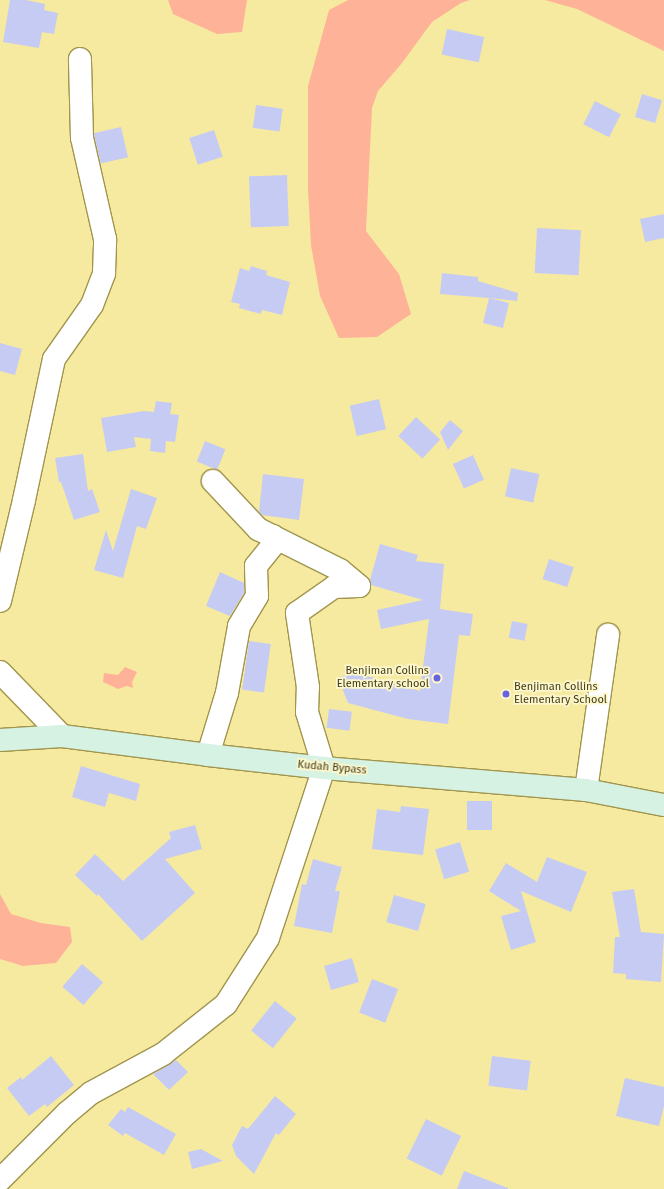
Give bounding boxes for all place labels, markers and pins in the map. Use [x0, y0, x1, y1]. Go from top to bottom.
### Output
place label: Benjiman Collins Elementary school [337, 665, 429, 691]
marker: Benjiman Collins Elementary school [432, 673, 442, 683]
place label: Benjiman Collins Elementary School [514, 681, 607, 707]
marker: Benjiman Collins Elementary School [501, 689, 511, 699]

